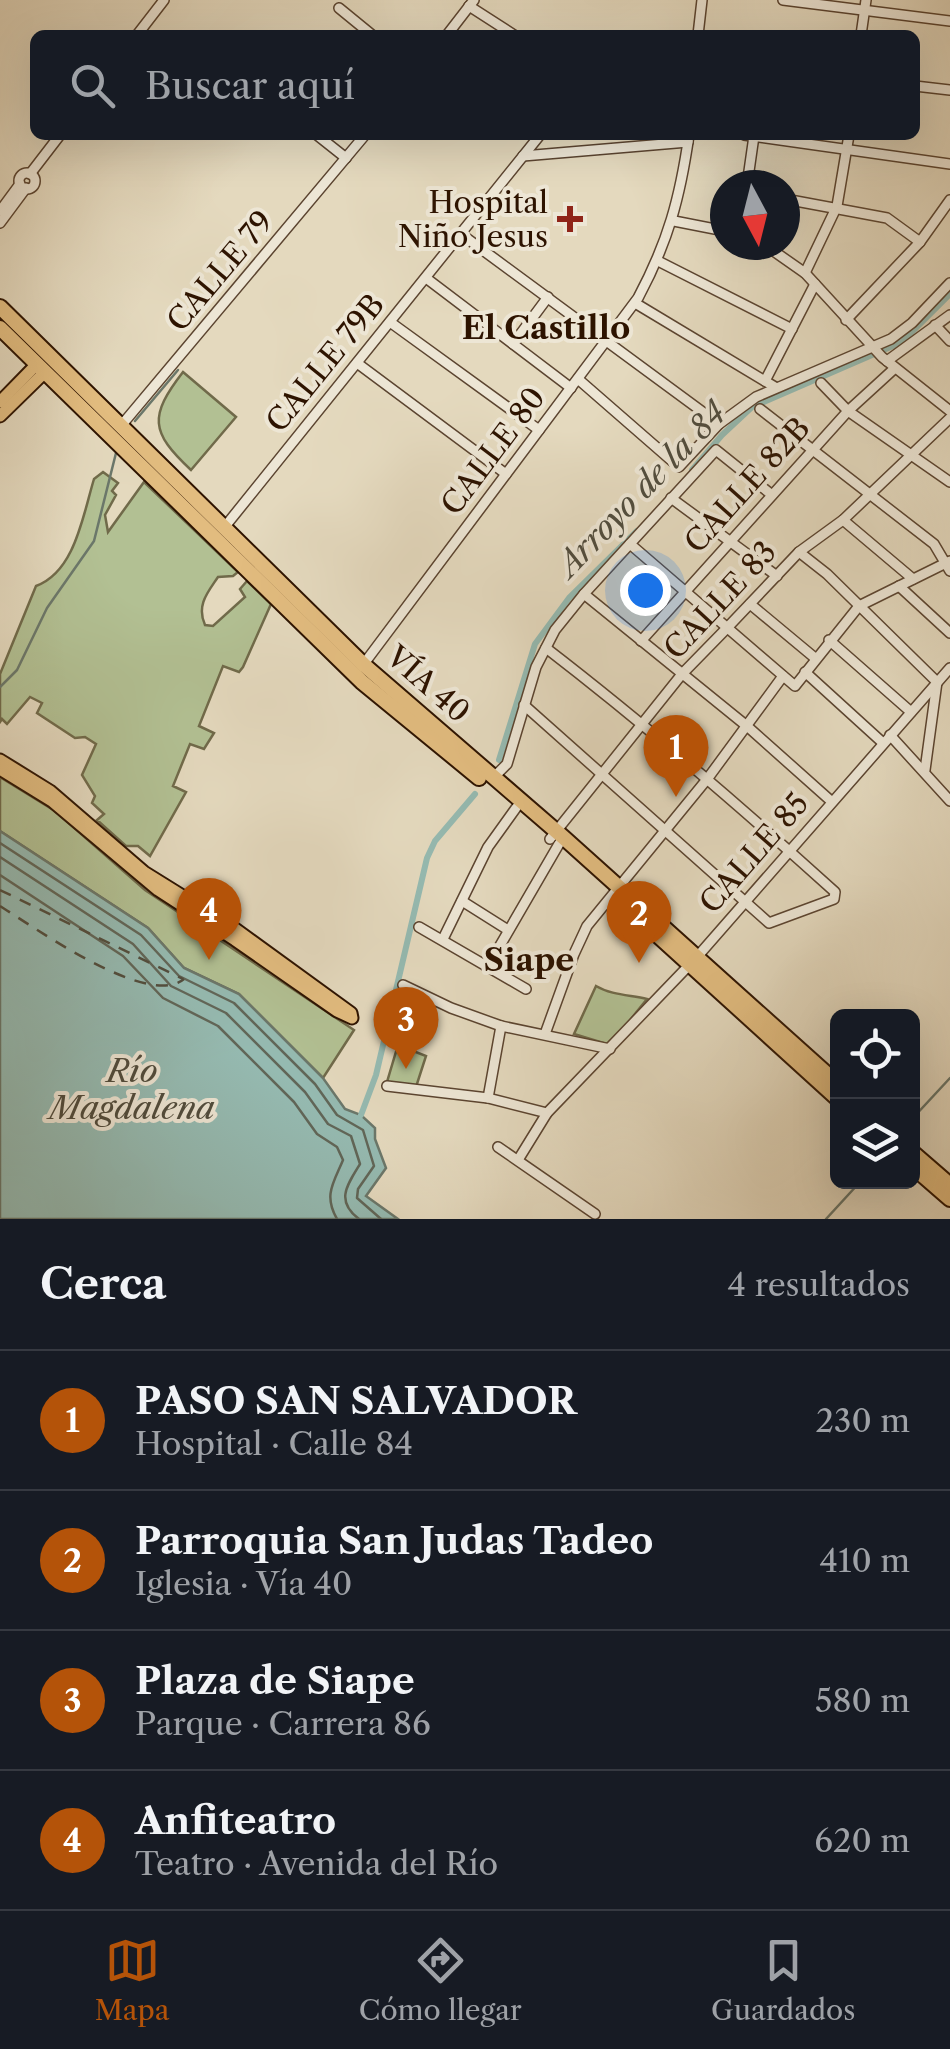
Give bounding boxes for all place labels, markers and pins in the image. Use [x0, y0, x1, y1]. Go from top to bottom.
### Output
place label: Hospital Niño Jesus [398, 184, 548, 255]
marker: Hospital Niño Jesus [557, 206, 583, 232]
pin: 1 [644, 714, 708, 797]
pin: 4 [176, 878, 242, 960]
pin: 2 [606, 880, 672, 963]
pin: 3 [374, 986, 438, 1069]

